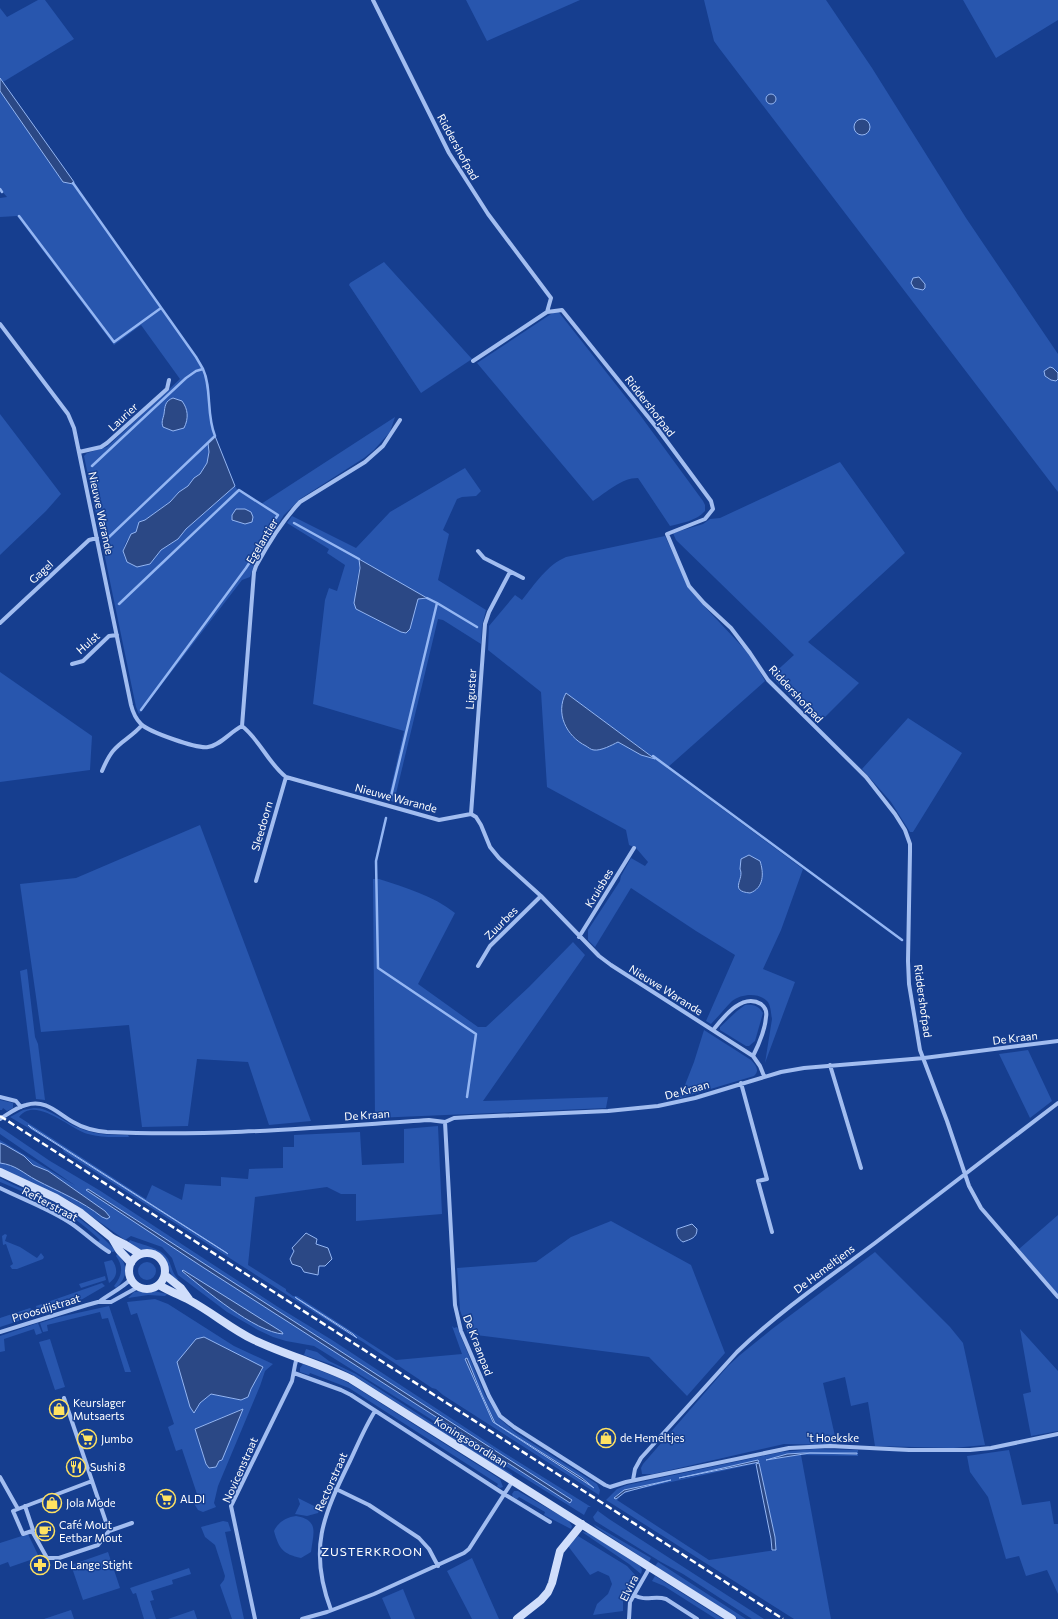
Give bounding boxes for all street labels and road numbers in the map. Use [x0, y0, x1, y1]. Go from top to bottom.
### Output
street label: Riddershofpad [435, 111, 482, 182]
street label: Riddershofpad [623, 373, 678, 439]
street label: Laurier [105, 399, 141, 434]
street label: Nieuwe Warande [86, 470, 117, 556]
street label: Egelantier [243, 515, 280, 566]
street label: Gagel [26, 557, 55, 586]
street label: Hulst [73, 629, 102, 656]
street label: Riddershofpad [766, 662, 826, 725]
street label: Liguster [463, 668, 478, 710]
street label: Nieuwe Warande [354, 780, 439, 815]
street label: Sleedoorn [248, 800, 275, 852]
street label: Kruisbes [582, 866, 615, 910]
street label: Zuurbes [481, 903, 520, 942]
street label: Nieuwe Warande [627, 962, 706, 1018]
street label: Riddershofpad [912, 964, 935, 1038]
street label: De Kraan [992, 1028, 1038, 1047]
street label: De Kraan [663, 1077, 711, 1102]
street label: De Kraan [344, 1106, 390, 1123]
street label: Refterstraat [20, 1183, 81, 1224]
street label: De Hemeltjens [791, 1242, 857, 1296]
street label: Proosdijstraat [10, 1291, 82, 1324]
street label: De Kraanpad [461, 1313, 496, 1377]
street label: Koningsoordlaan [432, 1414, 510, 1469]
street label: 't Hoekske [807, 1431, 859, 1444]
street label: Novicenstraat [219, 1435, 260, 1505]
street label: Rectorstraat [312, 1450, 350, 1513]
street label: Elvira [617, 1572, 640, 1603]

